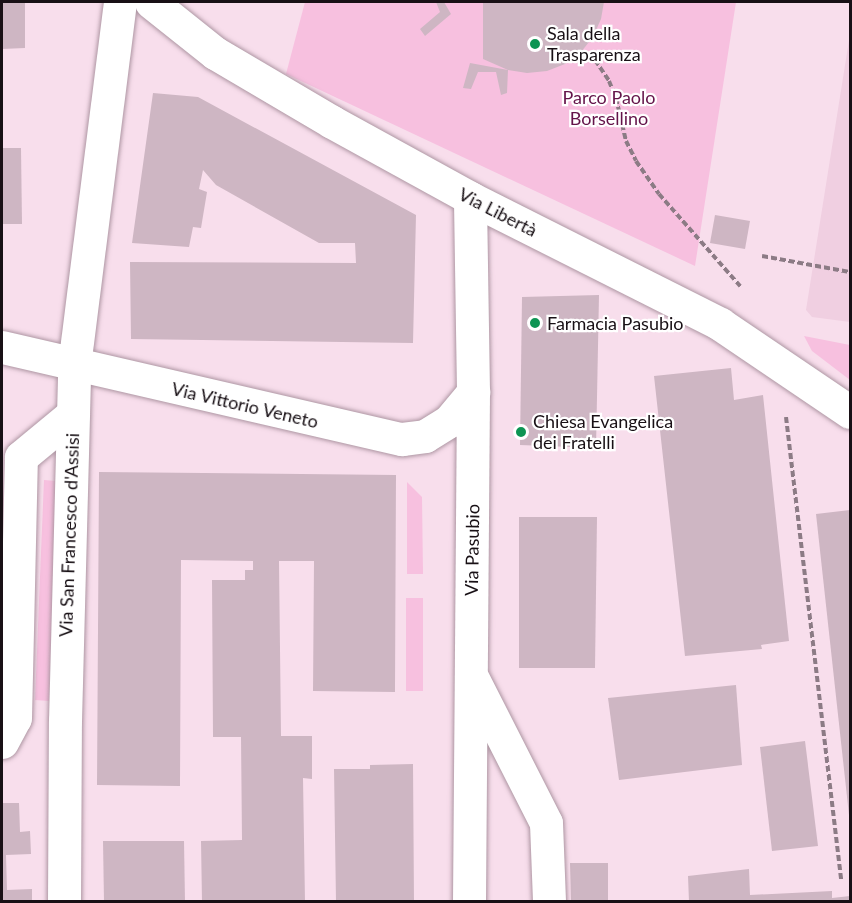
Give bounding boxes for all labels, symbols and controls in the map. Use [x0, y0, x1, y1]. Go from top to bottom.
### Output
place label: Sala della Trasparenza [547, 23, 641, 66]
marker: Sala della Trasparenza [528, 37, 542, 51]
park label: Parco Paolo Borsellino [562, 87, 656, 130]
street label: Via Libertà [455, 183, 541, 241]
place label: Farmacia Pasubio [547, 312, 684, 334]
marker: Farmacia Pasubio [528, 316, 542, 330]
street label: Via Vittorio Veneto [169, 377, 321, 433]
place label: Chiesa Evangelica dei Fratelli [533, 411, 673, 454]
marker: Chiesa Evangelica dei Fratelli [514, 425, 528, 439]
street label: Via San Francesco d'Assisi [55, 433, 83, 637]
street label: Via Pasubio [460, 504, 484, 596]

